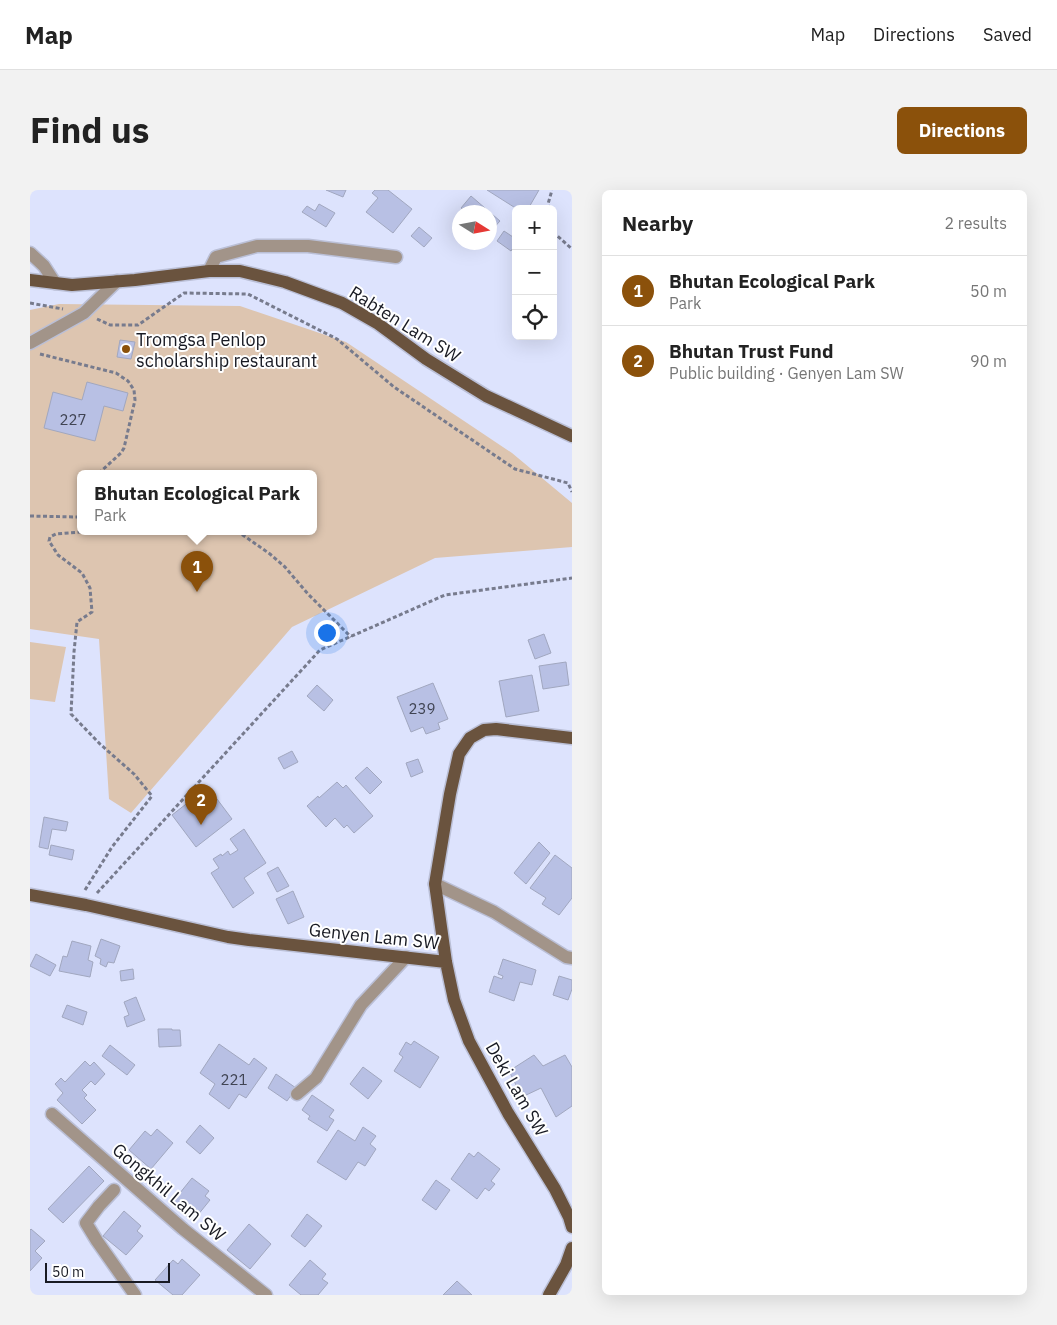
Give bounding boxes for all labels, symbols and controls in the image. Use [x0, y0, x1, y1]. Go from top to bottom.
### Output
text: Map [25, 19, 73, 51]
text: Map [810, 23, 845, 46]
text: Directions [873, 23, 955, 46]
text: Saved [983, 23, 1032, 46]
text: Find us [30, 107, 149, 153]
button: Directions [897, 107, 1027, 154]
north arrow [452, 205, 497, 250]
map controls [512, 205, 557, 340]
button: + [512, 205, 557, 250]
text: Nearby [622, 209, 693, 237]
text: 2 results [944, 213, 1007, 233]
button: − [512, 250, 557, 295]
text: Bhutan Ecological Park [669, 269, 875, 293]
street label: Rabten Lam SW [345, 281, 465, 367]
text: 1 [633, 281, 643, 301]
text: 50 m [970, 281, 1007, 301]
text: Park [669, 293, 701, 313]
button: locate [512, 295, 557, 340]
place label: Tromgsa Penlop scholarship restaurant [136, 328, 317, 372]
text: Bhutan Trust Fund [669, 339, 833, 363]
marker: Tromgsa Penlop scholarship restaurant [120, 343, 132, 355]
text: 2 [633, 351, 643, 371]
text: 90 m [970, 351, 1007, 371]
text: Public building · Genyen Lam SW [669, 363, 904, 383]
house number: 227 [59, 410, 87, 429]
popup [77, 470, 317, 535]
text: Bhutan Ecological Park [94, 481, 300, 505]
text: Park [94, 505, 126, 525]
pin: 1 [181, 551, 213, 592]
your location [314, 620, 340, 646]
house number: 239 [408, 699, 436, 718]
pin: 2 [185, 784, 217, 825]
street label: Genyen Lam SW [308, 918, 440, 954]
street label: Deki Lam SW [481, 1038, 553, 1140]
house number: 221 [220, 1070, 248, 1089]
street label: Gongkhil Lam SW [108, 1138, 230, 1246]
scale bar [45, 1260, 170, 1283]
text: 50 m [52, 1263, 84, 1281]

